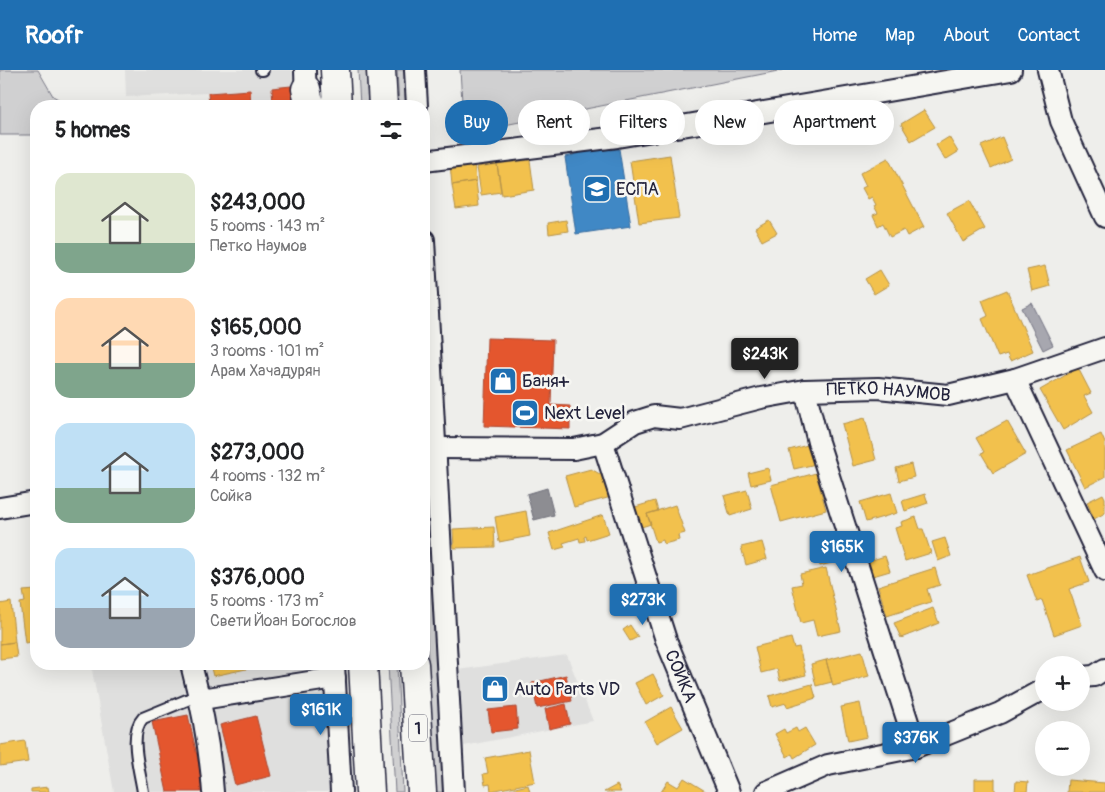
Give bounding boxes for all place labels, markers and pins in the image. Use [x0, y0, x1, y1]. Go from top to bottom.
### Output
school or university icon: ЕСПА [582, 174, 612, 204]
place label: ЕСПА [616, 178, 659, 201]
pin: $243K [730, 338, 800, 380]
shop icon: Баня+ [488, 366, 518, 396]
place label: Баня+ [522, 370, 570, 393]
sports icon: Next Level [510, 398, 540, 428]
place label: Next Level [544, 402, 626, 425]
pin: $165K [807, 530, 877, 573]
pin: $273K [608, 584, 678, 626]
shop icon: Auto Parts VD [480, 674, 510, 704]
place label: Auto Parts VD [514, 678, 620, 701]
pin: $161K [286, 694, 356, 736]
pin: $376K [881, 722, 951, 764]

